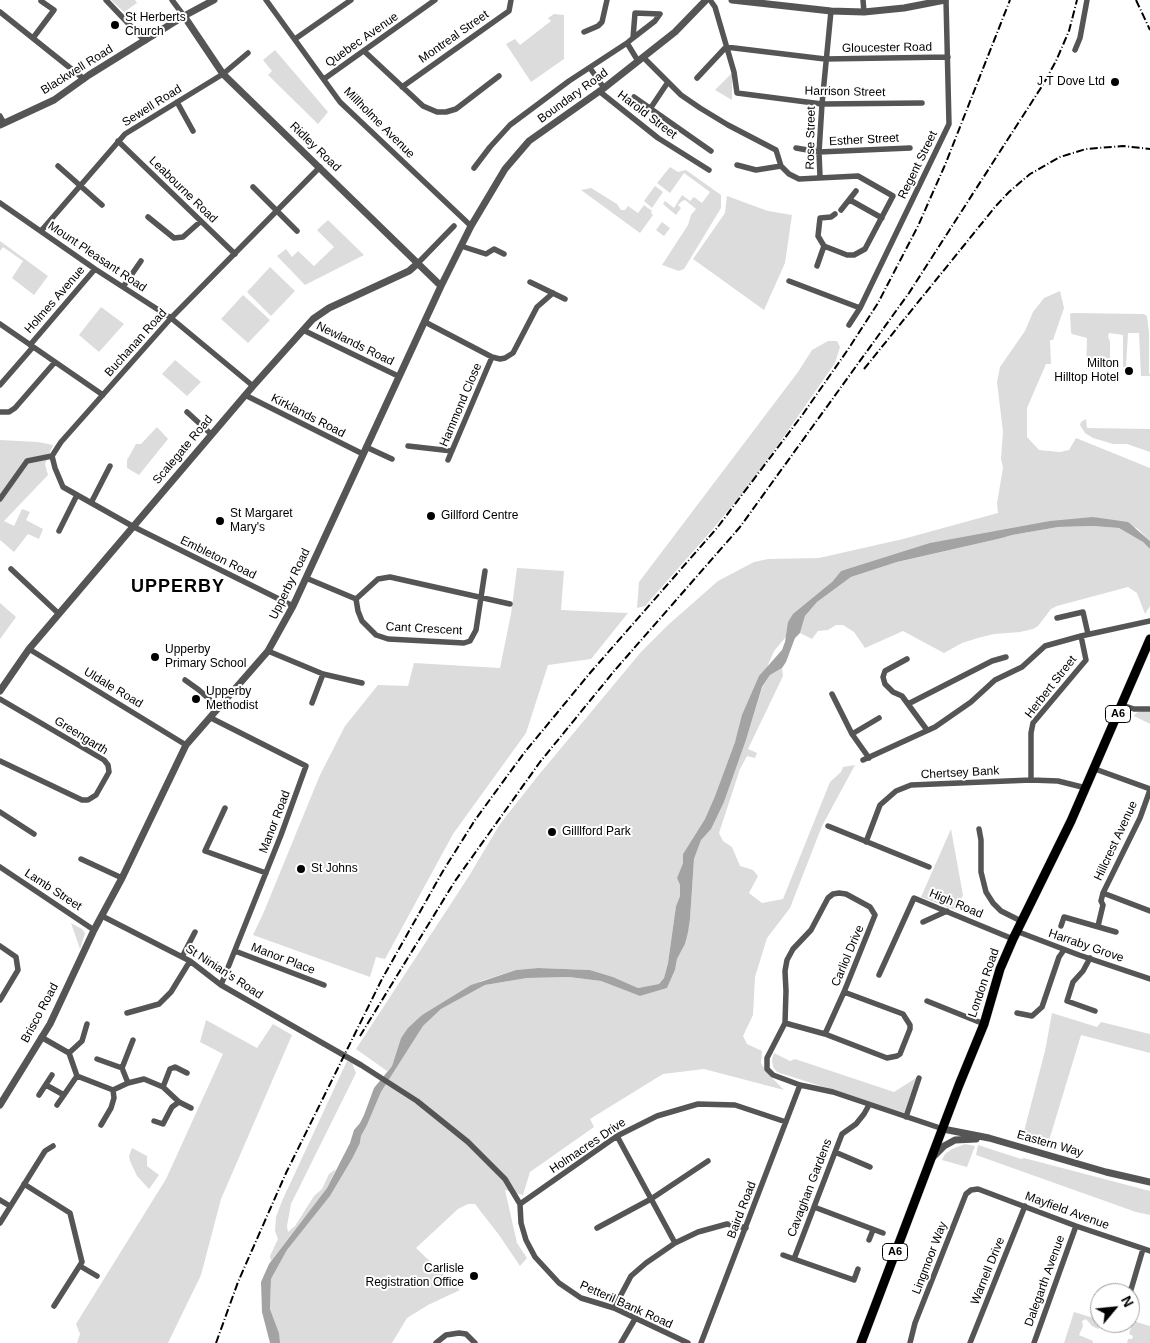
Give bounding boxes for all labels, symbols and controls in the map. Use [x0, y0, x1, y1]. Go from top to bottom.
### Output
street label: Montreal Street [416, 8, 492, 66]
street label: Quebec Avenue [323, 9, 401, 71]
place label: St Herberts Church [125, 11, 186, 39]
marker: St Herberts Church [109, 19, 121, 31]
street label: Gloucester Road [842, 40, 932, 56]
street label: Blackwell Road [38, 42, 116, 98]
street label: Boundary Road [535, 66, 611, 126]
place label: J T Dove Ltd [1037, 75, 1105, 89]
marker: J T Dove Ltd [1109, 76, 1121, 88]
street label: Sewell Road [120, 82, 184, 130]
street label: Harrison Street [805, 84, 885, 100]
street label: Millholme Avenue [341, 85, 417, 161]
street label: Harold Street [614, 88, 680, 142]
street label: Rose Street [803, 106, 819, 170]
street label: Ridley Road [286, 119, 344, 175]
street label: Regent Street [895, 129, 941, 201]
street label: Esther Street [829, 131, 899, 149]
street label: Leabourne Road [146, 154, 220, 226]
street label: Mount Pleasant Road [45, 219, 149, 295]
street label: Holmes Avenue [22, 263, 88, 337]
street label: Buchanan Road [102, 306, 170, 380]
street label: Newlands Road [314, 319, 396, 369]
place label: Milton Hilltop Hotel [1054, 357, 1119, 385]
street label: Hammond Close [437, 361, 485, 449]
marker: Milton Hilltop Hotel [1123, 365, 1135, 377]
street label: Kirklands Road [268, 391, 348, 441]
street label: Scalegate Road [150, 413, 216, 487]
place label: St Margaret Mary's [230, 507, 293, 535]
place label: Gillford Centre [441, 509, 518, 523]
marker: Gillford Centre [425, 510, 437, 522]
marker: St Margaret Mary's [214, 515, 226, 527]
street label: Embleton Road [178, 533, 258, 583]
street label: Upperby Road [267, 546, 313, 622]
district label: UPPERBY [130, 576, 226, 598]
street label: Cant Crescent [385, 620, 463, 638]
place label: Upperby Primary School [165, 643, 246, 671]
marker: Upperby Primary School [149, 651, 161, 663]
street label: Herbert Street [1022, 653, 1080, 721]
street label: Uldale Road [81, 665, 145, 711]
place label: Upperby Methodist [206, 685, 258, 713]
marker: Upperby Methodist [190, 693, 202, 705]
road number: A6 [1106, 706, 1130, 722]
street label: Greengarth [51, 714, 111, 758]
street label: Chertsey Bank [920, 764, 1000, 782]
street label: Manor Road [256, 789, 294, 855]
street label: Hillcrest Avenue [1091, 799, 1141, 883]
place label: Gilllford Park [562, 825, 631, 839]
marker: Gilllford Park [546, 826, 558, 838]
place label: St Johns [311, 862, 358, 876]
marker: St Johns [295, 863, 307, 875]
street label: Lamb Street [22, 866, 84, 914]
street label: High Road [927, 886, 985, 922]
street label: Carliol Drive [829, 923, 867, 989]
street label: Harraby Grove [1046, 926, 1126, 966]
street label: Manor Place [249, 940, 317, 978]
street label: St Ninian's Road [183, 942, 265, 1002]
street label: London Road [965, 947, 1003, 1019]
street label: Brisco Road [18, 981, 62, 1045]
street label: Holmacres Drive [547, 1115, 629, 1177]
street label: Eastern Way [1015, 1128, 1085, 1160]
street label: Cavaghan Gardens [785, 1137, 835, 1239]
street label: Baird Road [725, 1179, 759, 1241]
street label: Mayfield Avenue [1023, 1189, 1111, 1233]
street label: Lingmoor Way [909, 1220, 951, 1296]
street label: Dalegarth Avenue [1022, 1234, 1068, 1328]
street label: Warnell Drive [968, 1235, 1008, 1307]
road number: A6 [882, 1244, 908, 1260]
place label: Carlisle Registration Office [366, 1262, 464, 1290]
marker: Carlisle Registration Office [468, 1270, 480, 1282]
street label: Petteril Bank Road [577, 1278, 675, 1332]
north arrow [1090, 1283, 1140, 1333]
text: N [1118, 1293, 1137, 1310]

